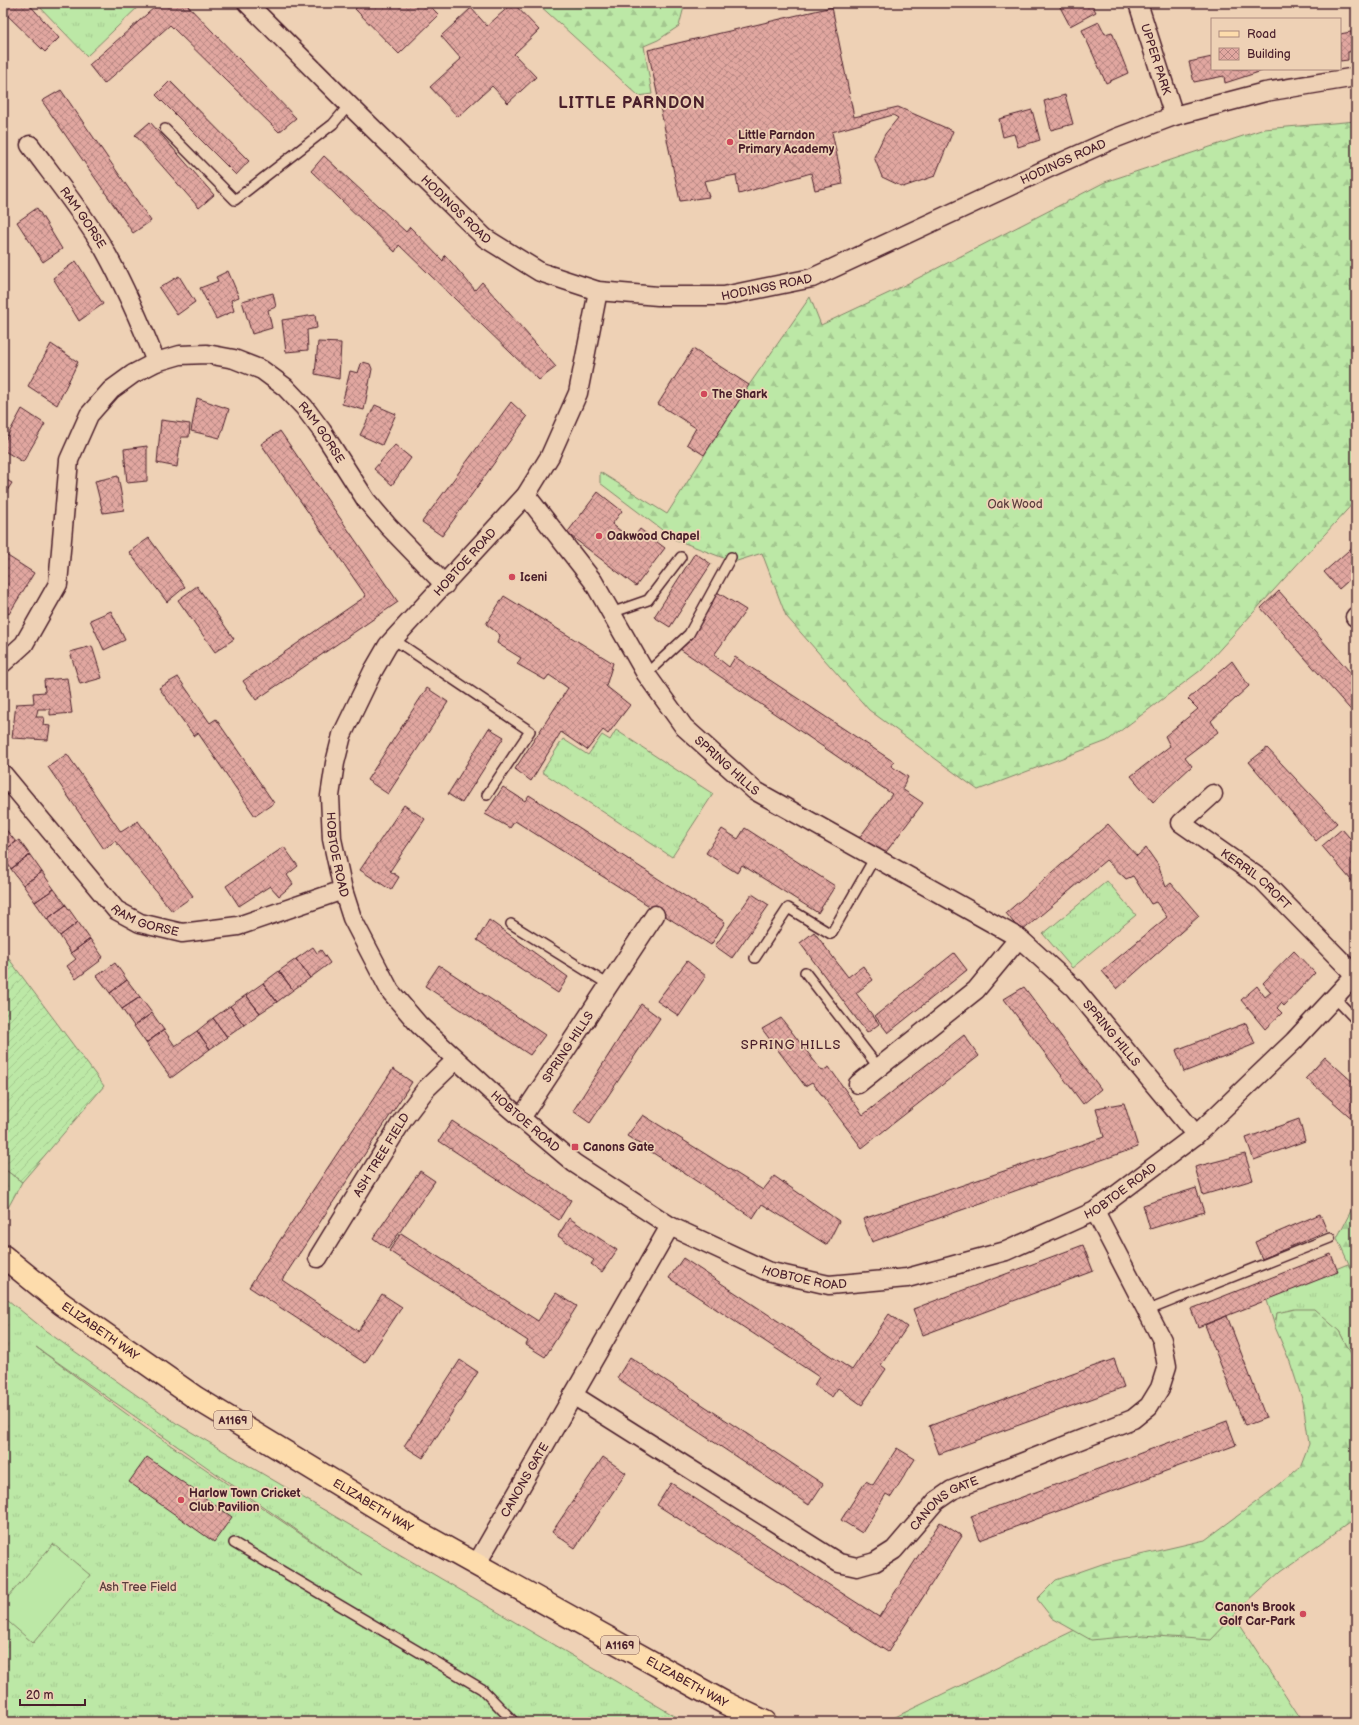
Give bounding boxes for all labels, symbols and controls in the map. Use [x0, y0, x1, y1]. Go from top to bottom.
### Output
legend [1211, 18, 1341, 70]
street label: UPPER PARK [1137, 22, 1174, 97]
text: Road [1247, 27, 1276, 42]
text: Building [1247, 47, 1291, 62]
district label: LITTLE PARNDON [558, 94, 706, 113]
place label: Little Parndon Primary Academy [738, 128, 835, 157]
street label: HODINGS ROAD [1018, 136, 1109, 188]
marker: Little Parndon Primary Academy [725, 137, 735, 147]
street label: HODINGS ROAD [417, 172, 494, 248]
street label: RAM GORSE [56, 184, 109, 252]
street label: HODINGS ROAD [720, 271, 814, 304]
place label: The Shark [712, 387, 768, 402]
marker: The Shark [699, 389, 709, 399]
street label: RAM GORSE [295, 399, 348, 466]
park label: Oak Wood [987, 497, 1043, 512]
street label: HOBTOE ROAD [431, 525, 500, 599]
place label: Oakwood Chapel [607, 529, 699, 544]
marker: Oakwood Chapel [594, 531, 604, 541]
place label: Iceni [520, 570, 547, 585]
marker: Iceni [507, 572, 517, 582]
street label: SPRING HILLS [691, 733, 761, 799]
street label: HOBTOE ROAD [323, 812, 352, 899]
street label: KERRIL CROFT [1218, 846, 1294, 914]
street label: RAM GORSE [107, 902, 180, 940]
street label: SPRING HILLS [1079, 997, 1143, 1070]
street label: SPRING HILLS [539, 1009, 597, 1086]
district label: SPRING HILLS [741, 1037, 841, 1053]
street label: HOBTOE ROAD [487, 1088, 563, 1156]
street label: ASH TREE FIELD [350, 1110, 413, 1200]
place label: Canons Gate [583, 1140, 654, 1155]
marker: Canons Gate [570, 1142, 580, 1152]
street label: HOBTOE ROAD [1082, 1160, 1160, 1223]
street label: HOBTOE ROAD [759, 1263, 848, 1293]
street label: ELIZABETH WAY [58, 1299, 143, 1364]
road number: A1169 [214, 1411, 252, 1429]
street label: CANONS GATE [498, 1440, 552, 1520]
street label: CANONS GATE [907, 1473, 981, 1534]
street label: ELIZABETH WAY [330, 1476, 417, 1536]
place label: Harlow Town Cricket Club Pavilion [189, 1486, 300, 1515]
marker: Harlow Town Cricket Club Pavilion [176, 1495, 186, 1505]
park label: Ash Tree Field [99, 1580, 177, 1595]
place label: Canon's Brook Golf Car-Park [1215, 1600, 1296, 1629]
marker: Canon's Brook Golf Car-Park [1298, 1609, 1308, 1619]
road number: A1169 [601, 1636, 639, 1654]
street label: ELIZABETH WAY [643, 1654, 731, 1712]
scale bar [20, 1681, 85, 1707]
text: 20 m [26, 1688, 53, 1703]

